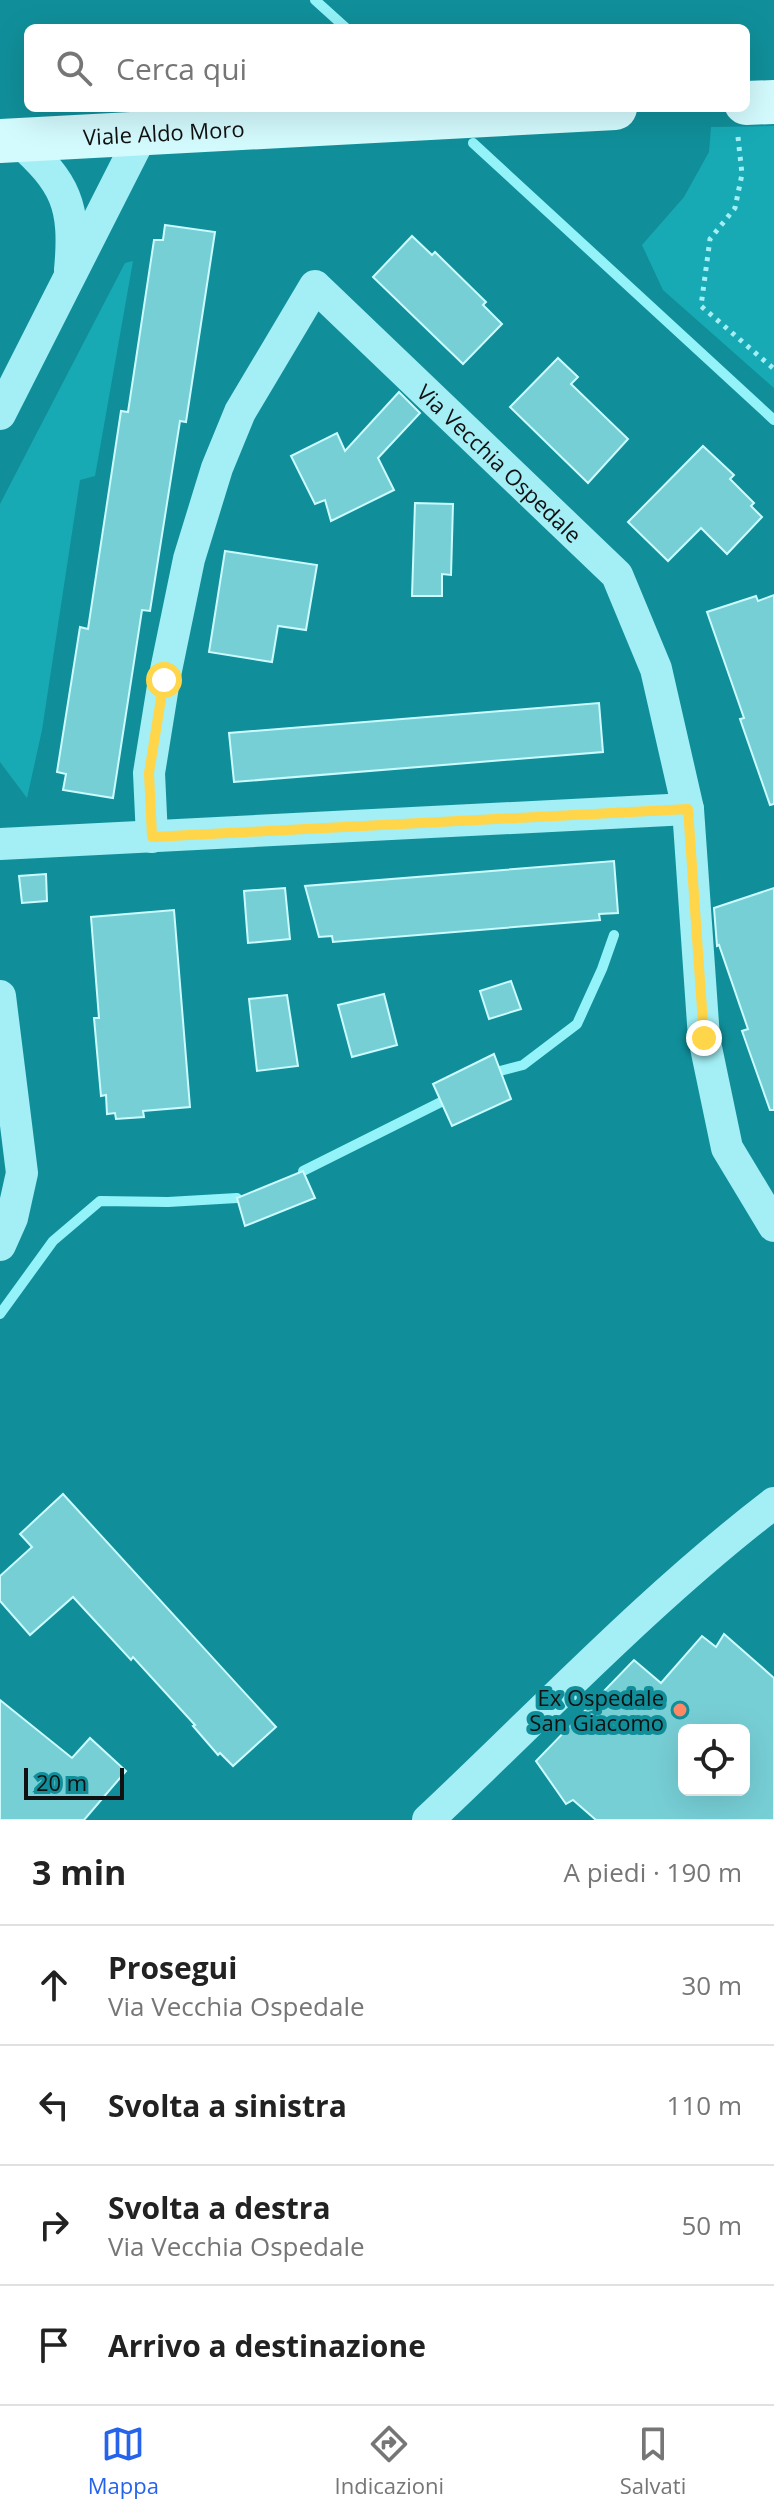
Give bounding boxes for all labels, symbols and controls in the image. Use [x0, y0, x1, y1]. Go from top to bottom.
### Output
search box [24, 24, 750, 112]
icon: search [52, 46, 96, 90]
text: Cerca qui [116, 48, 247, 89]
street label: Viale Aldo Moro [82, 113, 245, 152]
street label: Via Vecchia Ospedale [411, 377, 589, 549]
route start [146, 662, 182, 698]
route end [686, 1020, 722, 1056]
place label: Ex Ospedale San Giacomo [529, 1682, 664, 1737]
marker: Ex Ospedale San Giacomo [671, 1701, 689, 1719]
map controls [678, 1724, 750, 1796]
button: locate [678, 1724, 750, 1796]
scale bar [24, 1764, 124, 1800]
text: 20 m [36, 1767, 87, 1797]
text: 3 min [32, 1849, 126, 1895]
text: A piedi · 190 m [564, 1854, 742, 1890]
text: Prosegui [108, 1947, 238, 1988]
icon: ahead [32, 1963, 76, 2007]
text: 30 m [681, 1967, 742, 2003]
text: Via Vecchia Ospedale [108, 1988, 365, 2024]
icon: left [32, 2083, 76, 2127]
text: Svolta a sinistra [108, 2085, 347, 2126]
text: 110 m [667, 2087, 742, 2123]
text: Svolta a destra [108, 2187, 331, 2228]
icon: right [32, 2203, 76, 2247]
text: 50 m [681, 2207, 742, 2243]
text: Via Vecchia Ospedale [108, 2228, 365, 2264]
icon: arrive [32, 2323, 76, 2367]
text: Arrivo a destinazione [108, 2325, 426, 2366]
tab: Mappa [88, 2422, 159, 2500]
tab: Indicazioni [335, 2422, 444, 2500]
tab: Salvati [620, 2422, 686, 2500]

